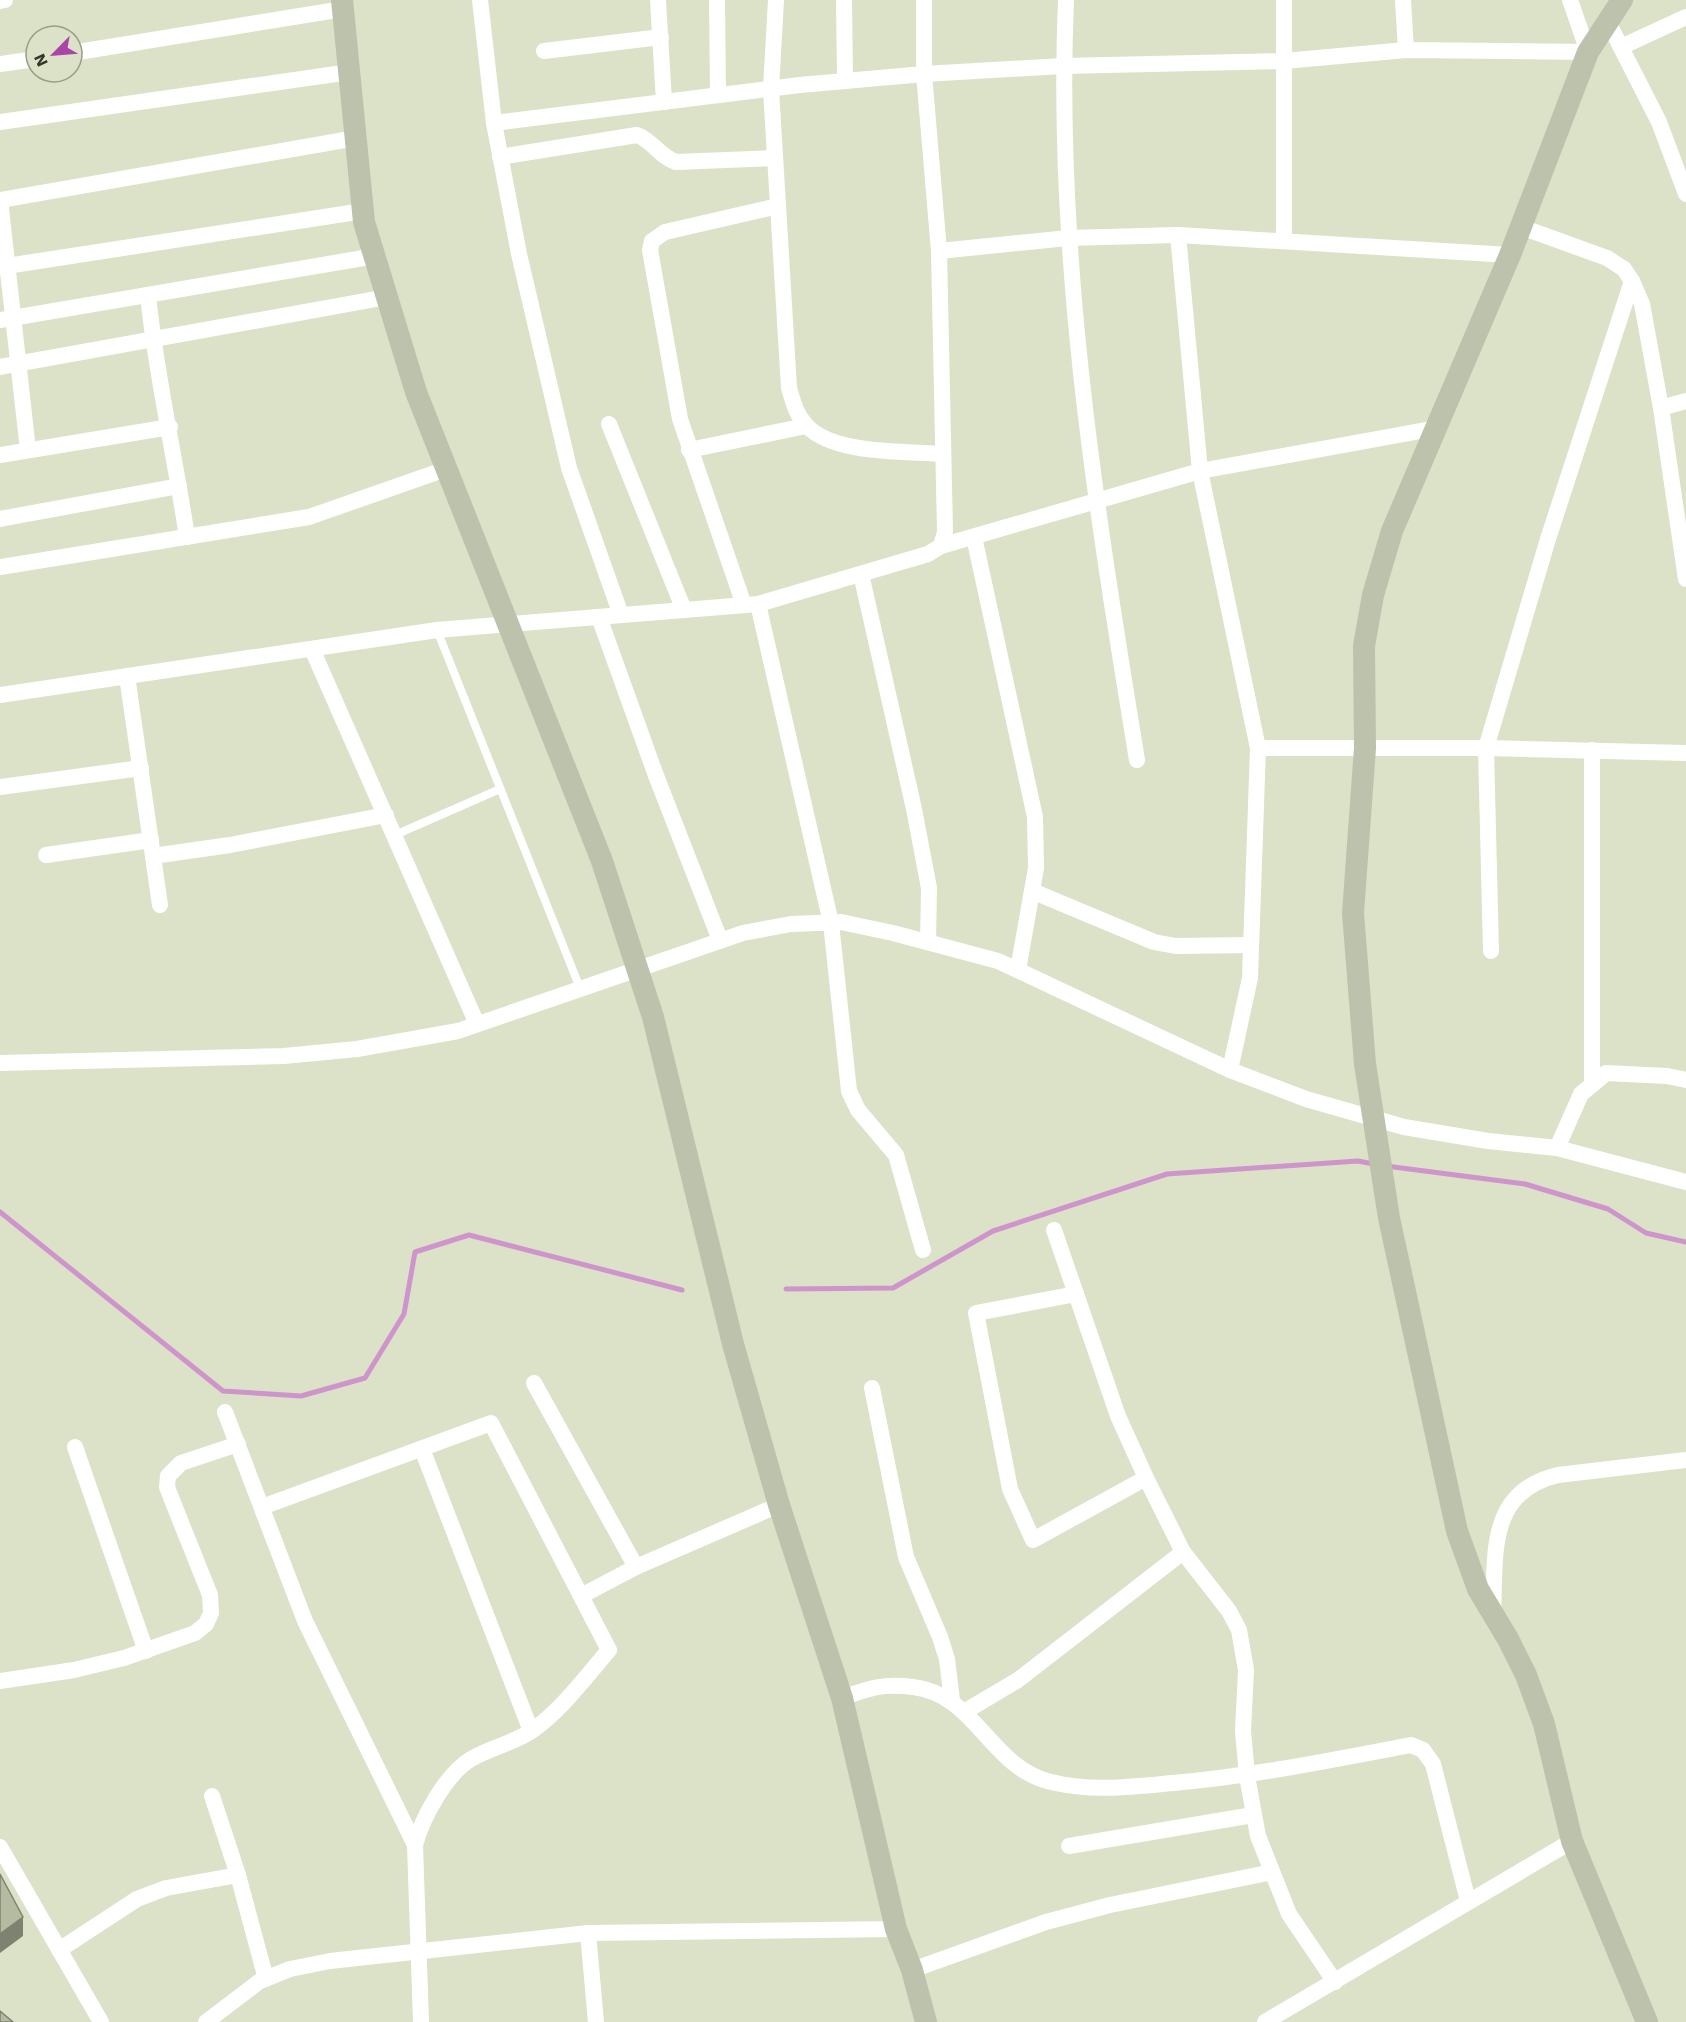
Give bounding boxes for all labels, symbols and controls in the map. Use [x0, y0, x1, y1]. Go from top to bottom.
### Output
north arrow [24, 24, 84, 84]
text: N [30, 51, 52, 70]

